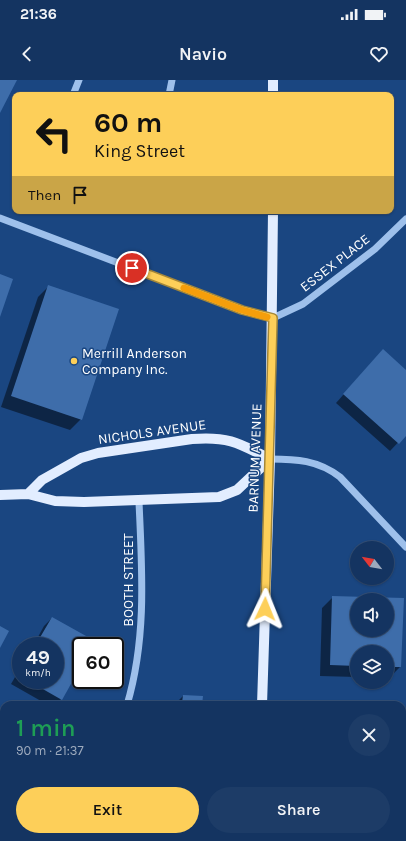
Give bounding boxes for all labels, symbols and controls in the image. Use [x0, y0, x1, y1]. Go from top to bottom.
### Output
text: 21:36 [20, 5, 57, 23]
icon: back [16, 43, 38, 65]
text: Navio [179, 43, 227, 65]
icon: heart [368, 43, 390, 65]
text: 60 m [94, 106, 162, 139]
icon: left [28, 108, 80, 160]
text: King Street [94, 140, 185, 162]
icon: arrive [69, 184, 91, 206]
text: Then [28, 186, 61, 204]
street label: ESSEX PLACE [297, 231, 373, 295]
pin [115, 251, 149, 285]
icon: arrive [121, 257, 143, 279]
place label: Merrill Anderson Company Inc. [82, 345, 187, 378]
marker: Merrill Anderson Company Inc. [69, 356, 79, 366]
street label: BARNUM AVENUE [245, 403, 265, 513]
street label: NICHOLS AVENUE [97, 416, 207, 448]
street label: BOOTH STREET [120, 533, 137, 627]
north arrow [350, 541, 394, 585]
map controls [350, 541, 394, 689]
position arrow [244, 588, 286, 630]
button: sound [350, 593, 394, 637]
speed limit sign: 60 [72, 637, 124, 689]
button: layers [350, 645, 394, 689]
text: 49 [26, 646, 50, 669]
text: km/h [25, 667, 51, 679]
text: 1 min [16, 714, 76, 742]
button: close [348, 714, 390, 756]
text: 90 m · 21:37 [16, 743, 84, 758]
button: Exit [16, 787, 199, 833]
button: Share [207, 787, 390, 833]

